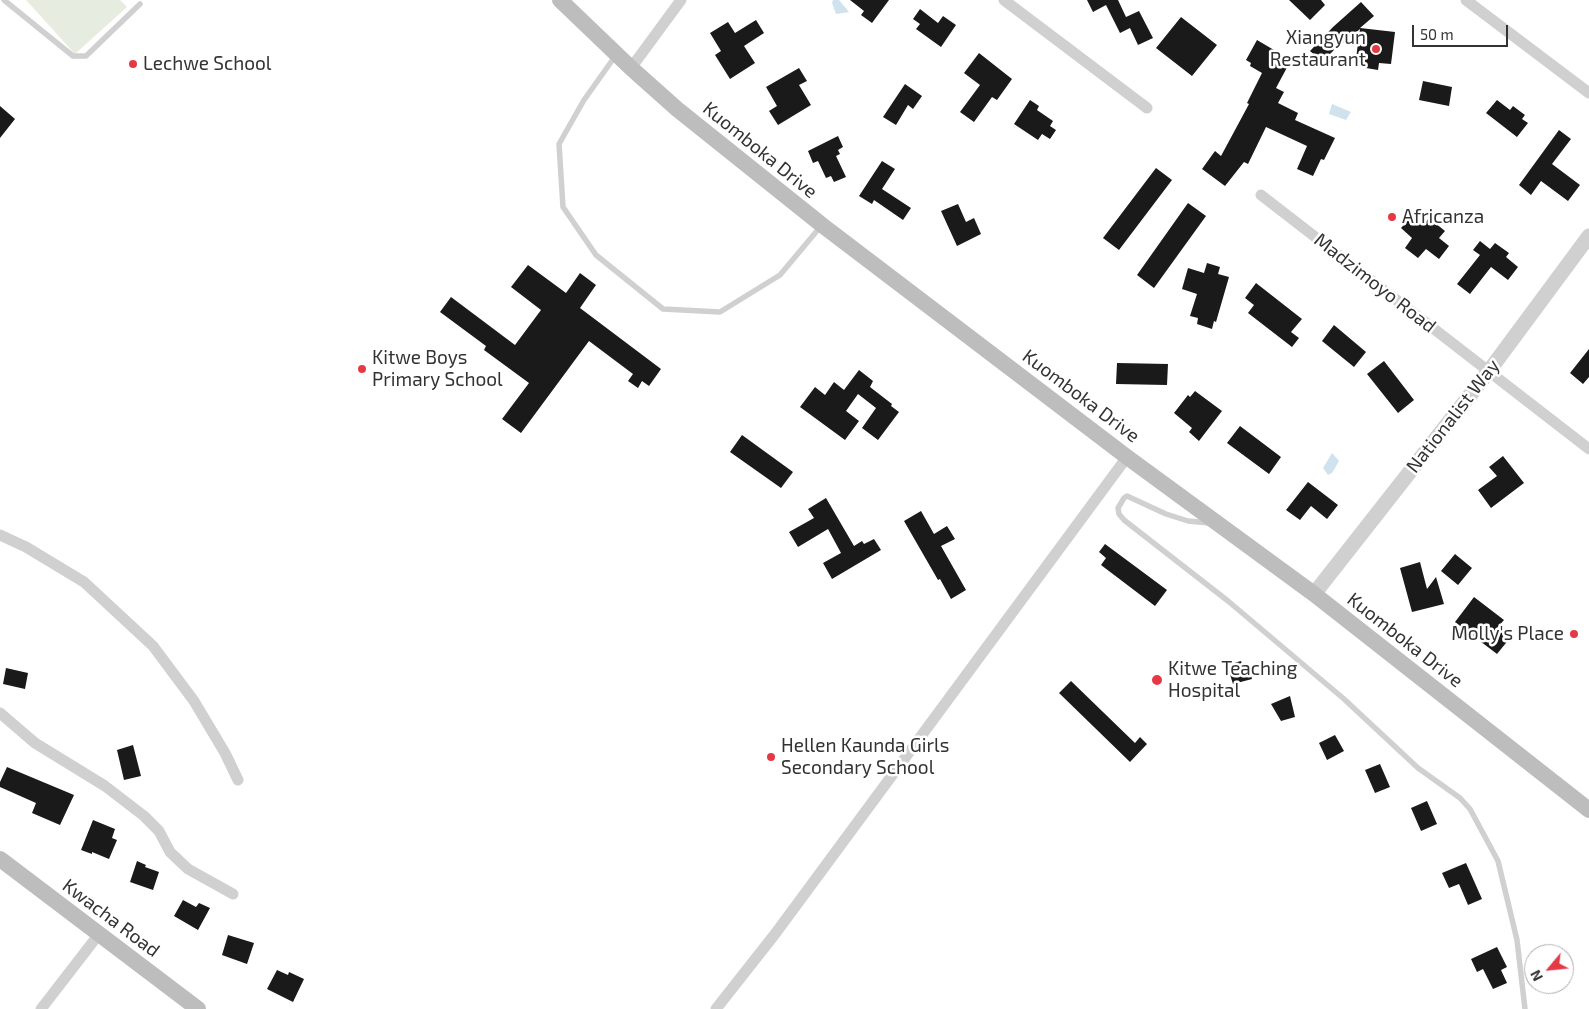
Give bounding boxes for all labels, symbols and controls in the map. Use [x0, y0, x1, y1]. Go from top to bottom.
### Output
scale bar [1414, 15, 1510, 47]
text: 50 m [1420, 25, 1454, 43]
place label: Xiangyun Restaurant [1270, 27, 1366, 71]
marker: Xiangyun Restaurant [1370, 43, 1382, 55]
place label: Lechwe School [143, 53, 272, 75]
marker: Lechwe School [127, 58, 139, 70]
street label: Kuomboka Drive [698, 97, 822, 203]
place label: Africanza [1402, 206, 1484, 228]
marker: Africanza [1386, 211, 1398, 223]
street label: Madzimoyo Road [1310, 228, 1440, 338]
street label: Kuomboka Drive [1018, 345, 1144, 447]
place label: Kitwe Boys Primary School [372, 347, 503, 391]
street label: Nationalist Way [1402, 355, 1504, 477]
marker: Kitwe Boys Primary School [356, 363, 368, 375]
street label: Kuomboka Drive [1343, 588, 1467, 692]
place label: Molly's Place [1451, 623, 1564, 645]
marker: Molly's Place [1568, 628, 1580, 640]
place label: Kitwe Teaching Hospital [1168, 658, 1297, 702]
marker: Kitwe Teaching Hospital [1150, 673, 1164, 687]
place label: Hellen Kaunda Girls Secondary School [781, 735, 949, 779]
marker: Hellen Kaunda Girls Secondary School [765, 751, 777, 763]
street label: Kwacha Road [58, 874, 164, 962]
north arrow [1524, 944, 1574, 994]
text: N [1526, 967, 1546, 984]

